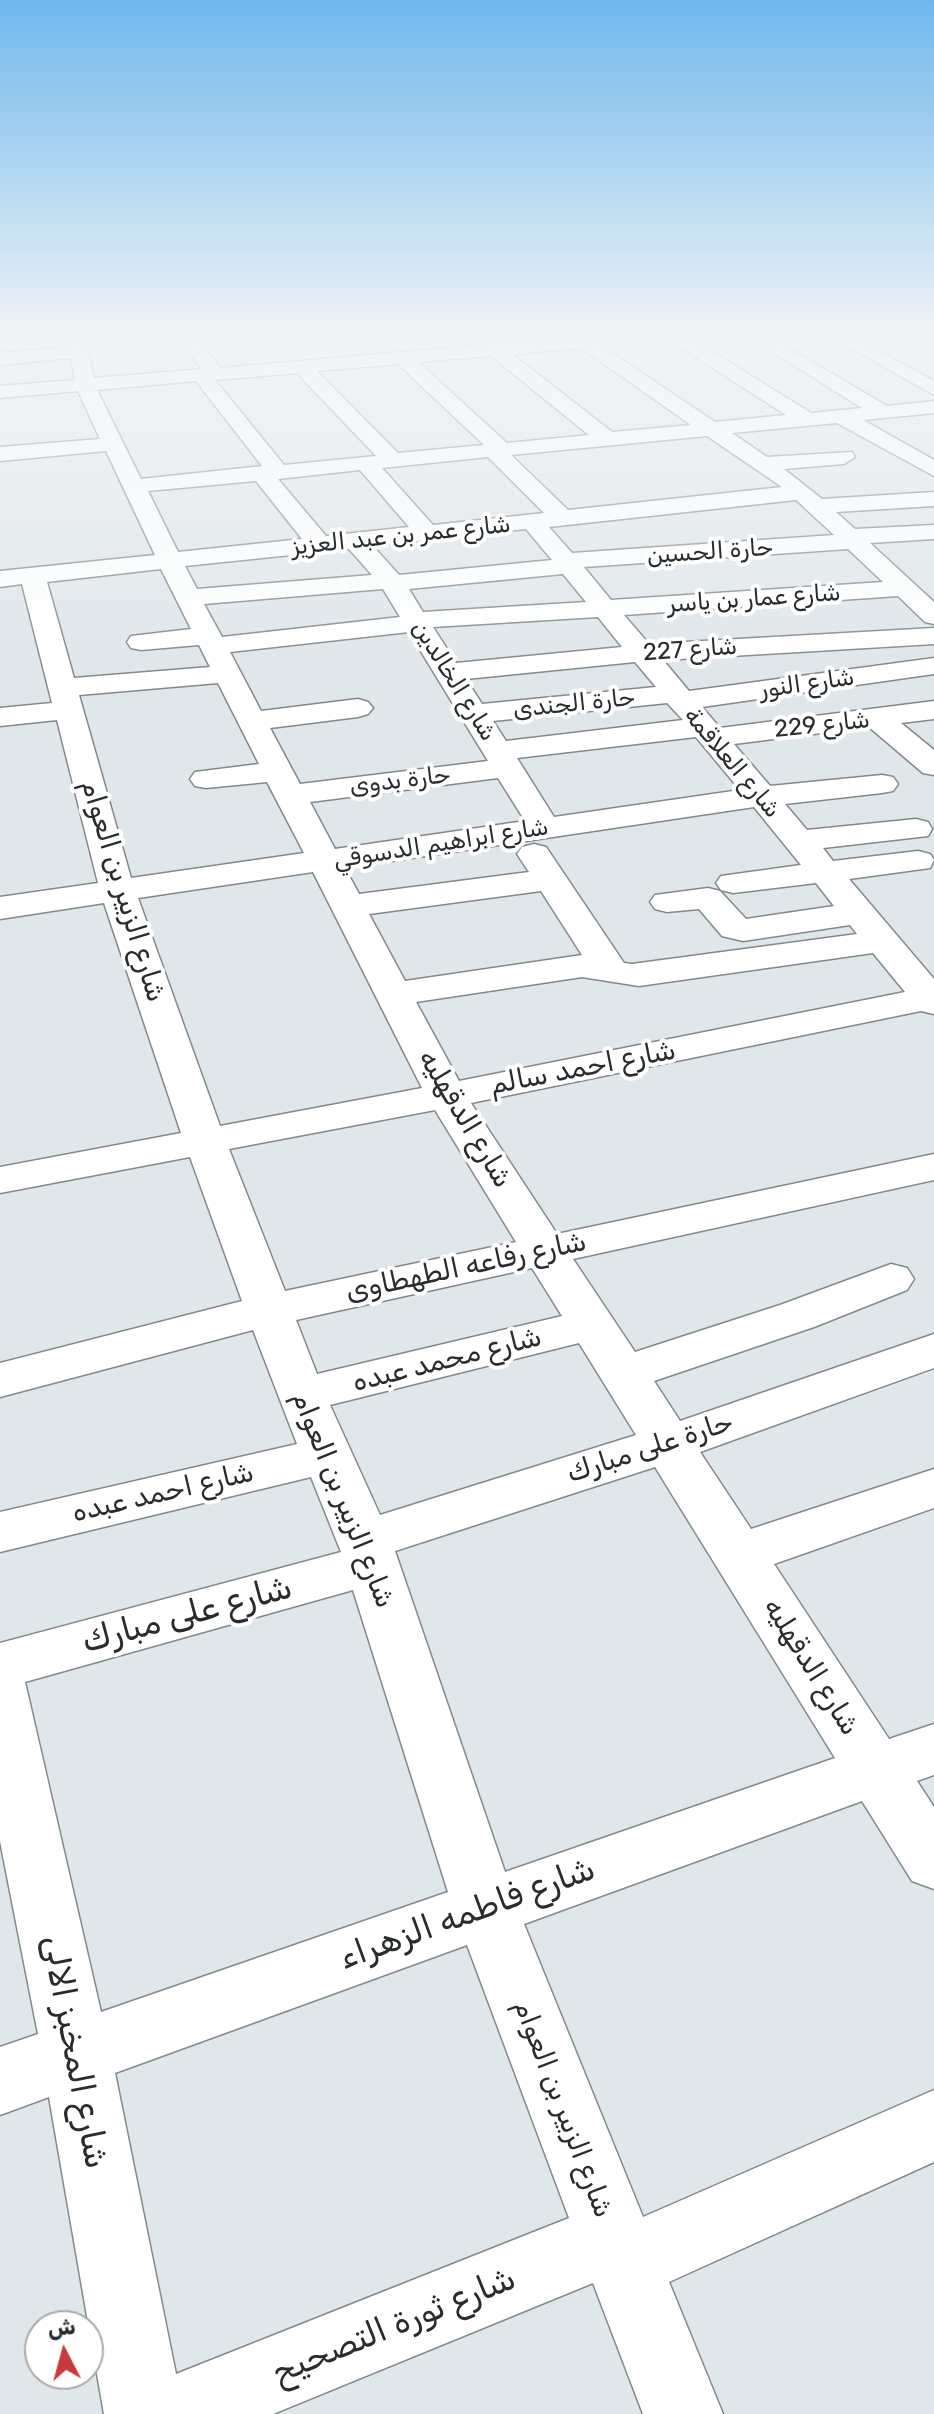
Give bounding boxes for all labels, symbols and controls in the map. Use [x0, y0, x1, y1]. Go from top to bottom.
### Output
street label: شارع عمر بن عبد العزيز [290, 510, 512, 562]
street label: حارة الحسين [646, 533, 774, 571]
street label: شارع عمار بن ياسر [667, 579, 841, 619]
street label: شارع الخالدين [406, 615, 502, 747]
street label: شارع 227 [642, 632, 738, 668]
street label: شارع النور [758, 663, 856, 705]
street label: حارة الجندى [512, 683, 636, 725]
street label: شارع العلاقمة [677, 702, 787, 824]
street label: شارع 229 [773, 706, 871, 744]
street label: حارة بدوى [348, 761, 452, 801]
street label: شارع الزبير بن العوام [73, 776, 173, 1006]
street label: شارع ابراهيم الدسوقي [331, 813, 551, 875]
street label: شارع احمد سالم [487, 1034, 679, 1102]
street label: شارع الدقهليه [411, 1044, 519, 1194]
street label: شارع رفاعه الطهطاوى [342, 1225, 590, 1309]
street label: شارع محمد عبده [349, 1320, 545, 1400]
street label: شارع الزبير بن العوام [284, 1387, 402, 1613]
street label: حارة على مبارك [563, 1405, 737, 1491]
street label: شارع احمد عبده [69, 1456, 257, 1530]
street label: شارع على مبارك [77, 1567, 297, 1663]
street label: شارع الدقهليه [756, 1592, 866, 1742]
street label: شارع فاطمه الزهراء [333, 1849, 601, 1979]
street label: شارع المخبز الالى [31, 1932, 117, 2172]
street label: شارع الزبير بن العوام [506, 1996, 620, 2222]
street label: شارع ثورة التصحيح [266, 2259, 522, 2393]
north arrow [24, 2310, 104, 2390]
text: ش [46, 2313, 77, 2343]

